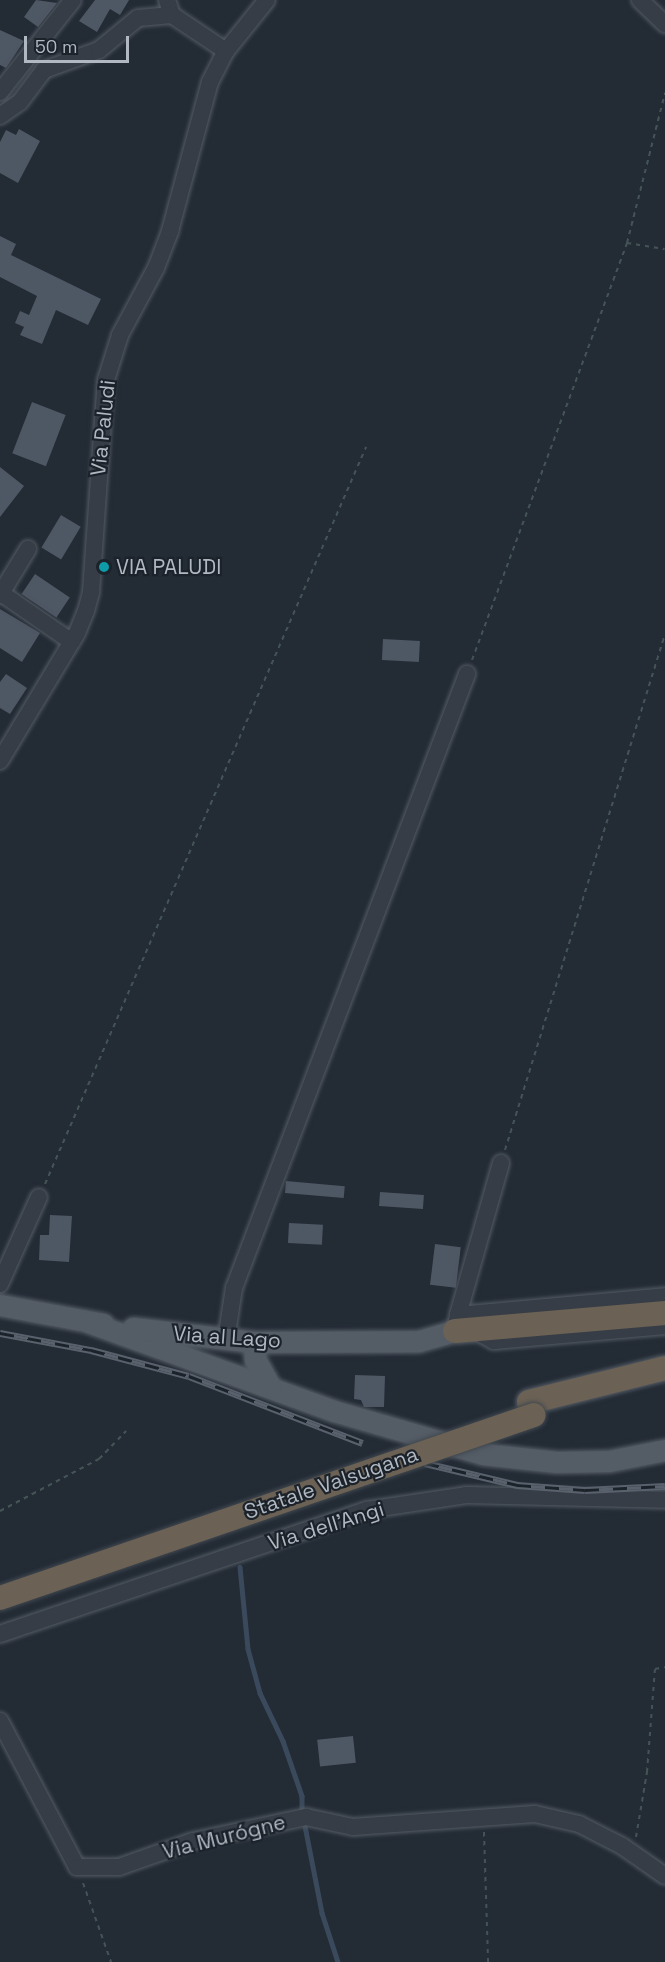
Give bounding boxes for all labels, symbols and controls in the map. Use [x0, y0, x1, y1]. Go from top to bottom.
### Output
scale bar [27, 24, 132, 62]
text: 50 m [35, 35, 77, 58]
street label: Via Paludi [85, 379, 121, 477]
place label: VIA PALUDI [116, 554, 222, 580]
marker: VIA PALUDI [97, 560, 111, 574]
street label: Via al Lago [172, 1321, 282, 1353]
street label: Statale Valsugana [241, 1441, 421, 1525]
street label: Via dell'Angi [265, 1496, 387, 1556]
street label: Via Murógne [160, 1810, 288, 1864]

